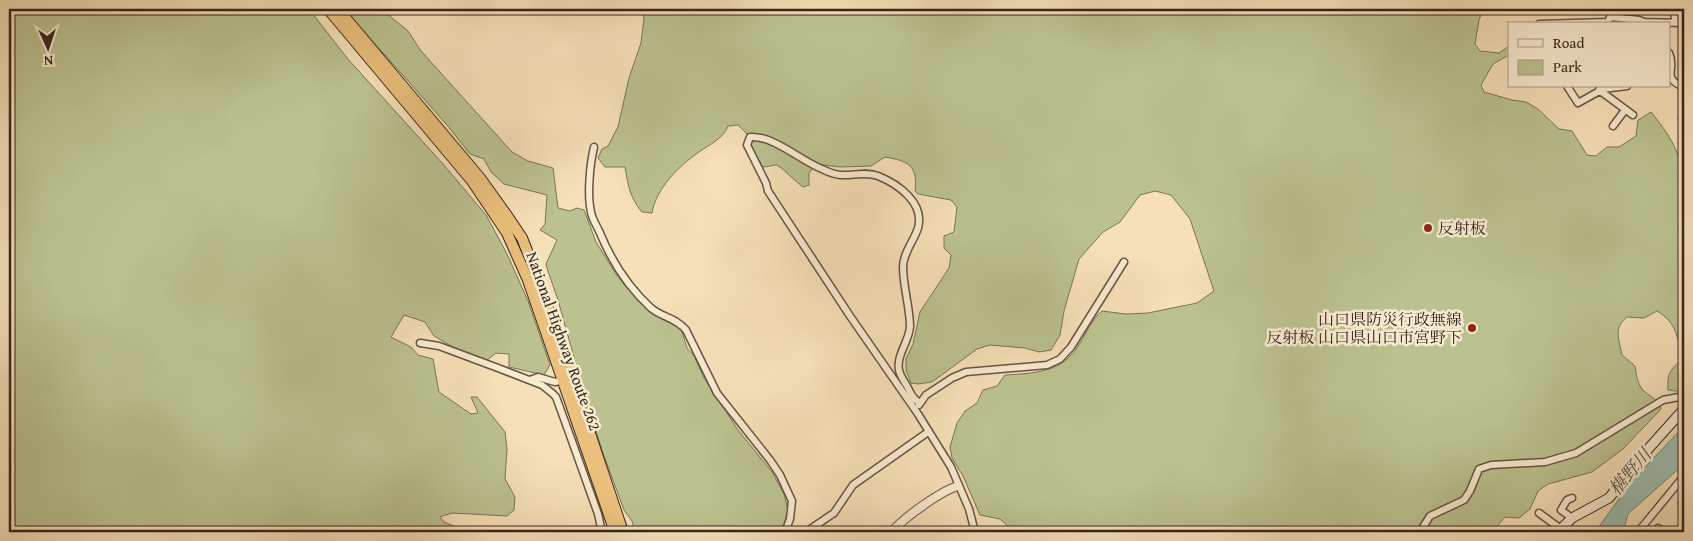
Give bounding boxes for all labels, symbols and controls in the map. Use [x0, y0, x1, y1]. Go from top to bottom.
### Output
north arrow [22, 22, 72, 72]
legend [1508, 22, 1670, 88]
text: Road [1553, 32, 1584, 53]
text: N [43, 51, 54, 71]
text: Park [1553, 56, 1582, 77]
place label: 反射板 [1438, 216, 1486, 240]
marker: 反射板 [1422, 222, 1434, 234]
street label: National Highway Route 262 [520, 248, 608, 434]
place label: 山口県防災行政無線 反射板 山口県山口市宮野下 [1266, 307, 1462, 349]
marker: 山口県防災行政無線 反射板 山口県山口市宮野下 [1466, 322, 1478, 334]
water label: 椹野川 [1602, 441, 1659, 501]

